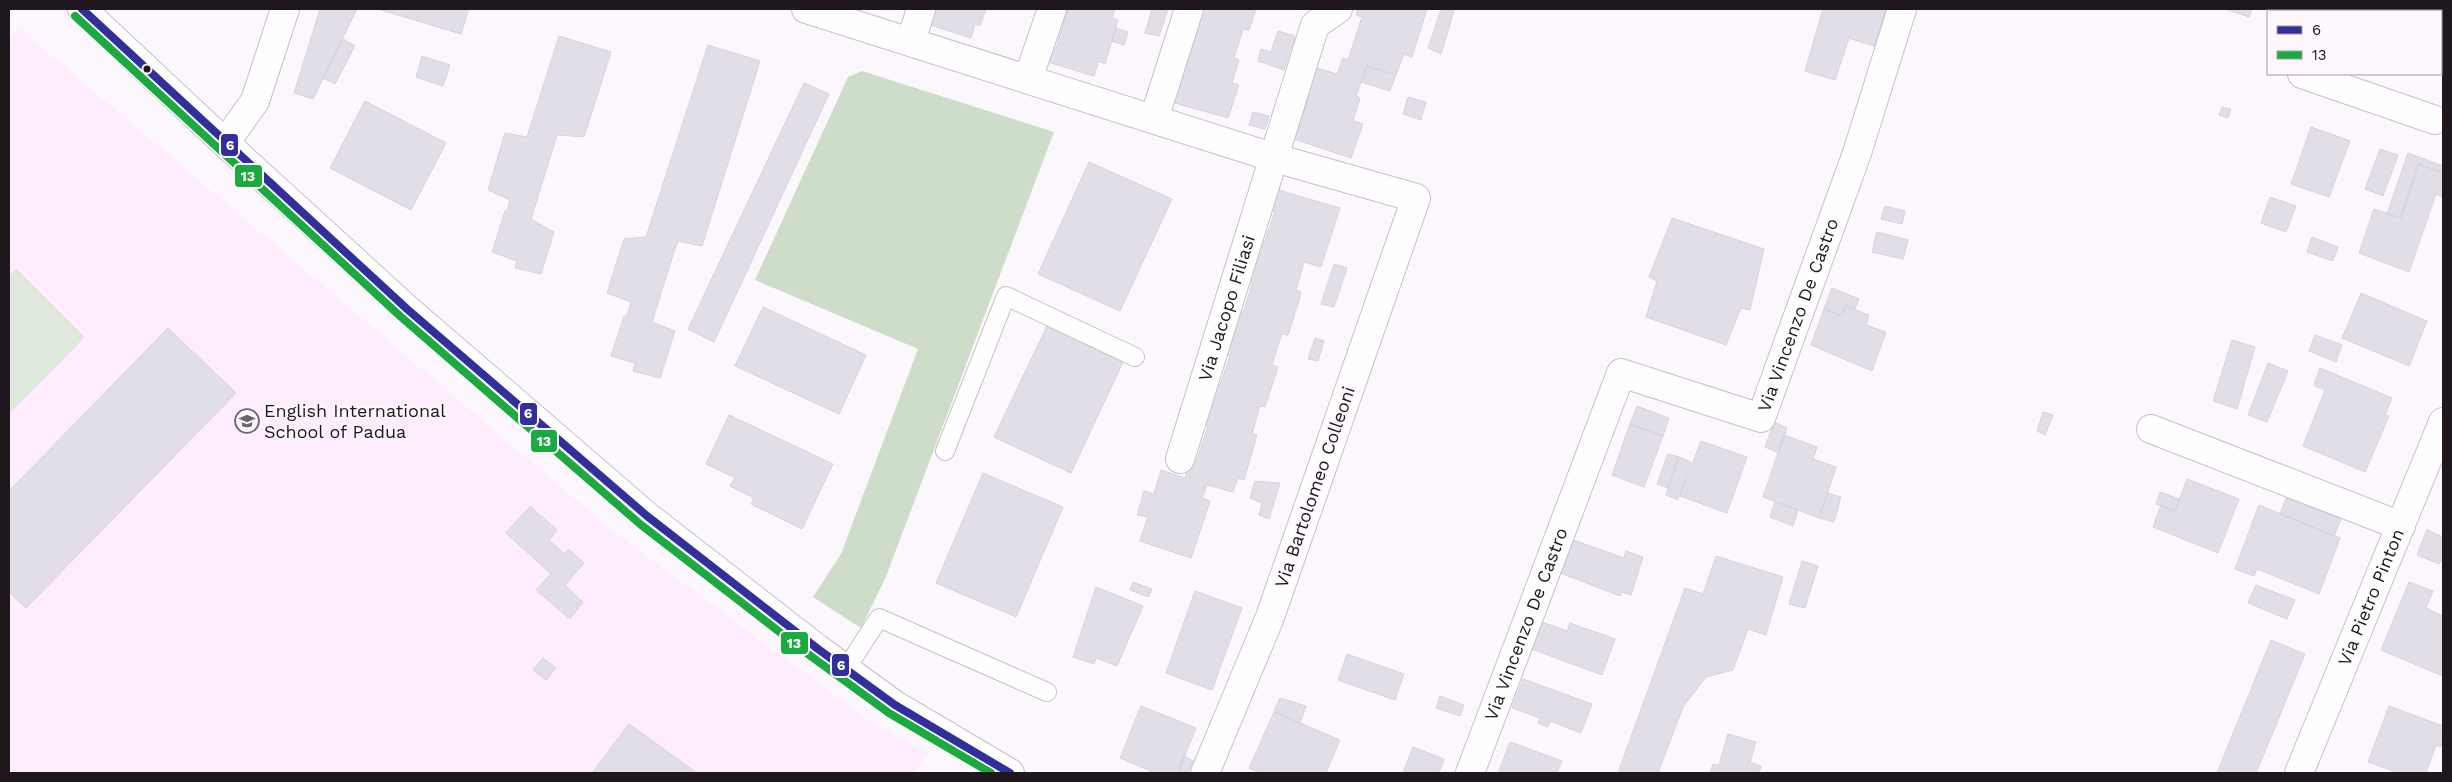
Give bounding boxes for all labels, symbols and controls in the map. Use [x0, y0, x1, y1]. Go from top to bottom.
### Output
legend [2267, 10, 2442, 75]
text: 6 [2312, 21, 2321, 39]
text: 13 [2312, 46, 2327, 64]
unlabelled marker [142, 64, 152, 74]
line badge: 6 [220, 133, 239, 157]
text: 6 [226, 137, 235, 153]
line badge: 13 [234, 164, 263, 188]
text: 13 [241, 168, 255, 184]
street label: Via Vincenzo De Castro [1753, 215, 1842, 415]
street label: Via Jacopo Filiasi [1194, 232, 1259, 384]
street label: Via Bartolomeo Colleoni [1270, 383, 1359, 590]
place label: English International School of Padua [264, 400, 446, 442]
line badge: 6 [519, 402, 538, 426]
text: 6 [524, 405, 533, 421]
school or university icon: English International School of Padua [234, 408, 260, 434]
line badge: 13 [530, 429, 558, 453]
text: 13 [537, 433, 551, 449]
street label: Via Vincenzo De Castro [1480, 525, 1572, 723]
street label: Via Pietro Pinton [2333, 525, 2408, 669]
line badge: 13 [780, 631, 809, 655]
text: 13 [787, 635, 801, 651]
line badge: 6 [831, 653, 850, 677]
text: 6 [837, 657, 846, 673]

